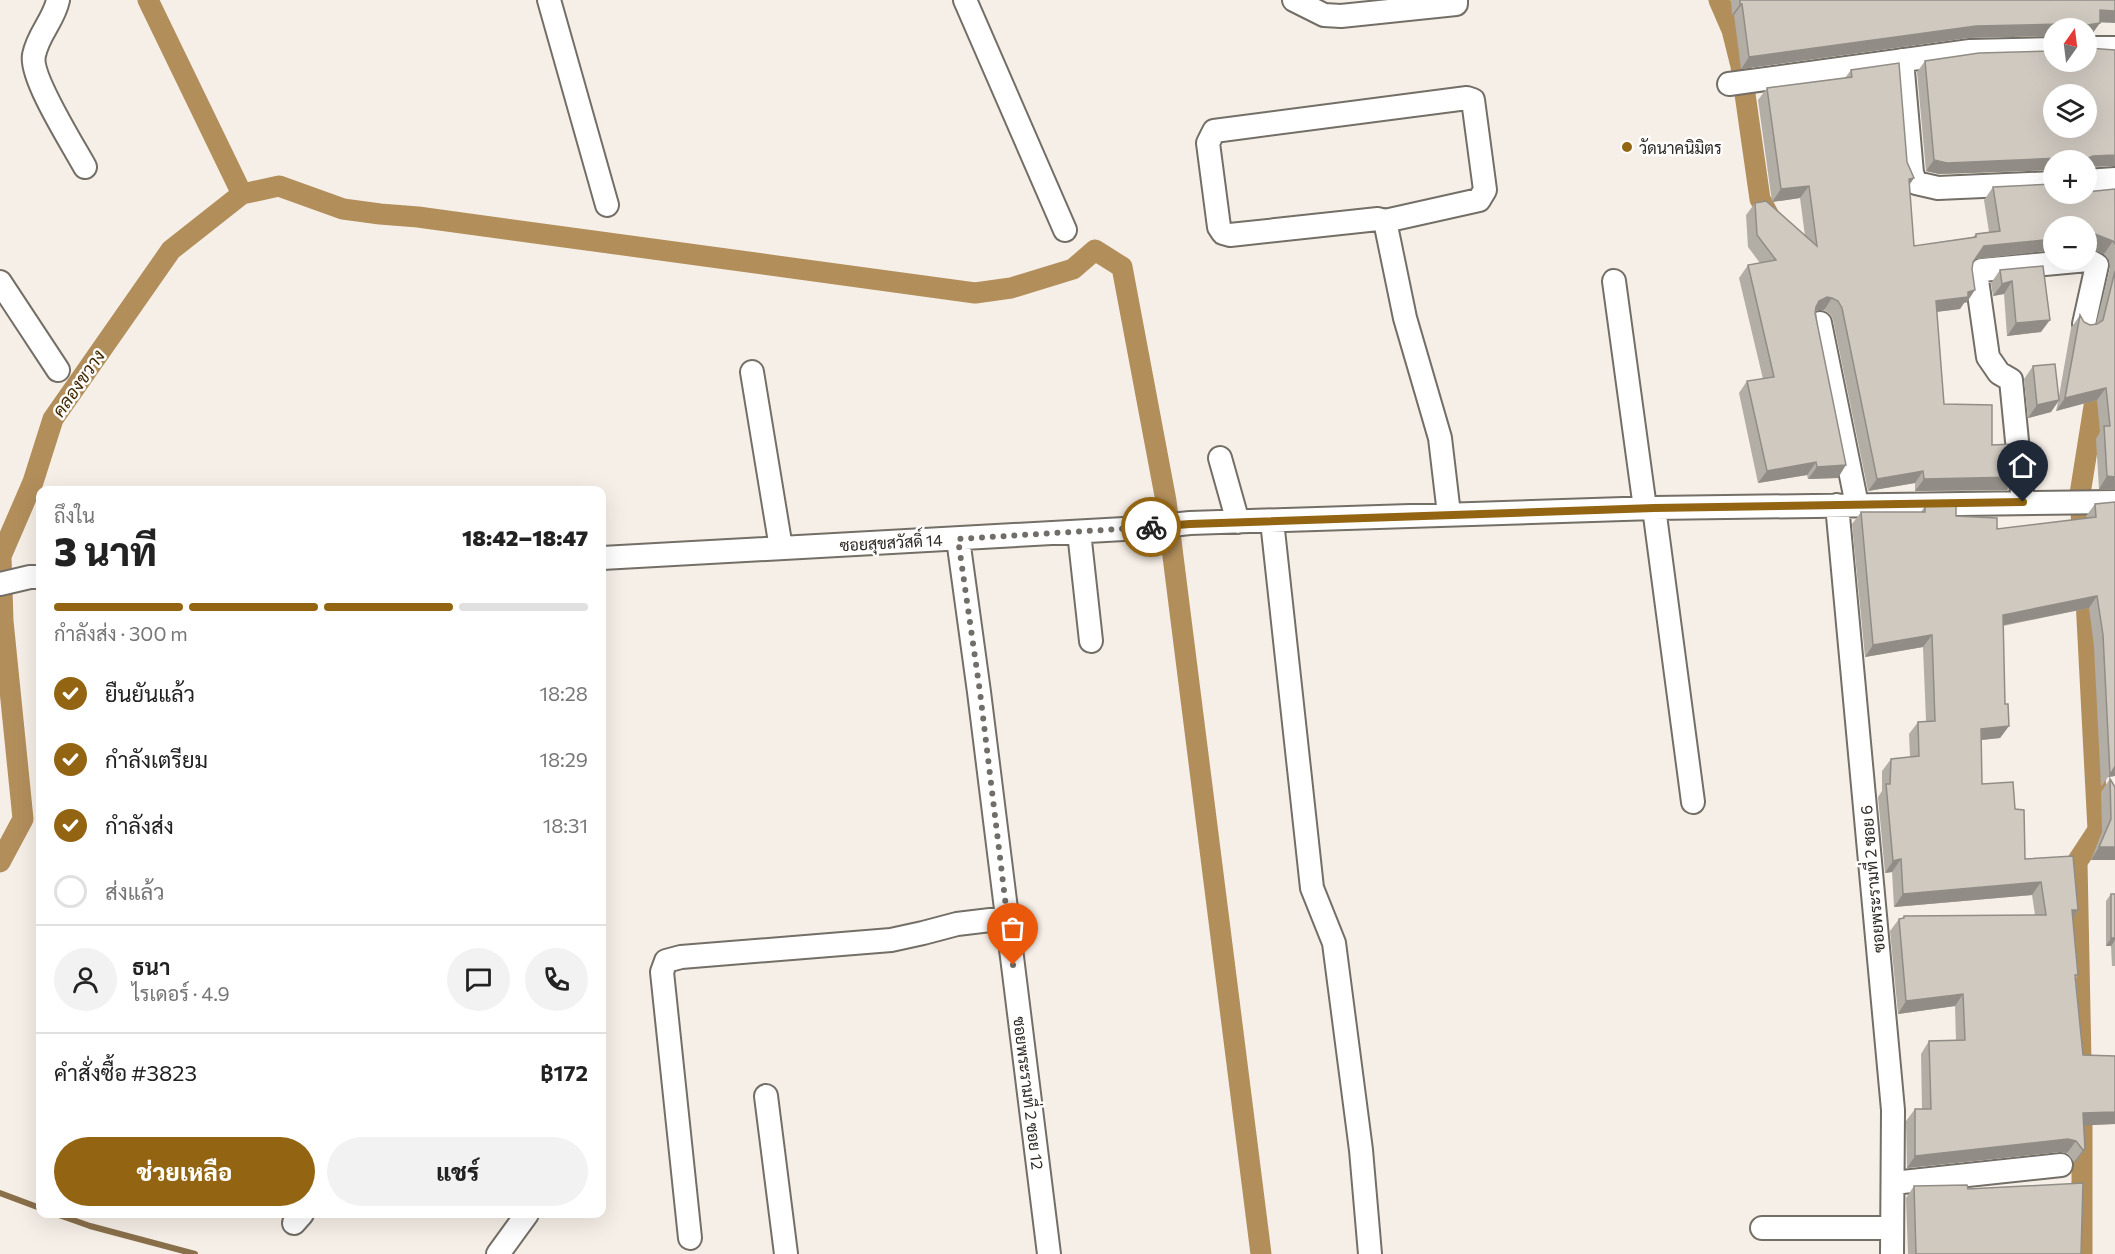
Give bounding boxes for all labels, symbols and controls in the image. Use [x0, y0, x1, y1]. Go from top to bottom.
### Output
north arrow [2043, 18, 2097, 72]
map controls [2043, 18, 2097, 270]
button: layers [2043, 84, 2097, 138]
place label: วัดนาคนิมิตร [1639, 138, 1722, 157]
marker: วัดนาคนิมิตร [1620, 140, 1634, 154]
button: + [2043, 150, 2097, 204]
button: − [2043, 216, 2097, 270]
water label: คลองขวาง [47, 345, 109, 421]
pin [1997, 440, 2048, 502]
icon: home [2006, 449, 2039, 482]
courier [1121, 497, 1181, 557]
text: ถึงใน [54, 503, 95, 527]
icon: bike [1135, 511, 1168, 544]
text: 18:42–18:47 [462, 524, 588, 551]
text: 3 นาที [54, 526, 157, 574]
street label: ซอยสุขสวัสดิ์ 14 [839, 526, 943, 557]
text: กำลังส่ง · 300 m [54, 621, 188, 645]
icon: check [54, 677, 87, 710]
text: ยืนยันแล้ว [105, 680, 195, 707]
text: 18:28 [539, 681, 588, 705]
icon: check [54, 743, 87, 776]
text: กำลังเตรียม [105, 746, 208, 773]
text: 18:29 [539, 747, 588, 771]
street label: ซอยพระรามที่ 2 ซอย 6 [1852, 804, 1888, 954]
icon: check [54, 809, 87, 842]
text: กำลังส่ง [105, 812, 174, 839]
text: 18:31 [543, 813, 588, 837]
text: ส่งแล้ว [105, 878, 165, 905]
pin [987, 903, 1038, 965]
icon: bag [996, 912, 1029, 945]
button: person [54, 948, 117, 1011]
button: chat [447, 948, 510, 1011]
button: phone [525, 948, 588, 1011]
text: ธนา [132, 953, 170, 980]
text: ไรเดอร์ · 4.9 [132, 981, 230, 1005]
street label: ซอยพระรามที่ 2 ซอย 12 [1010, 1015, 1052, 1171]
text: คำสั่งซื้อ #3823 [54, 1059, 197, 1086]
text: ฿172 [540, 1059, 588, 1086]
button: ช่วยเหลือ [54, 1137, 315, 1206]
button: แชร์ [327, 1137, 588, 1206]

